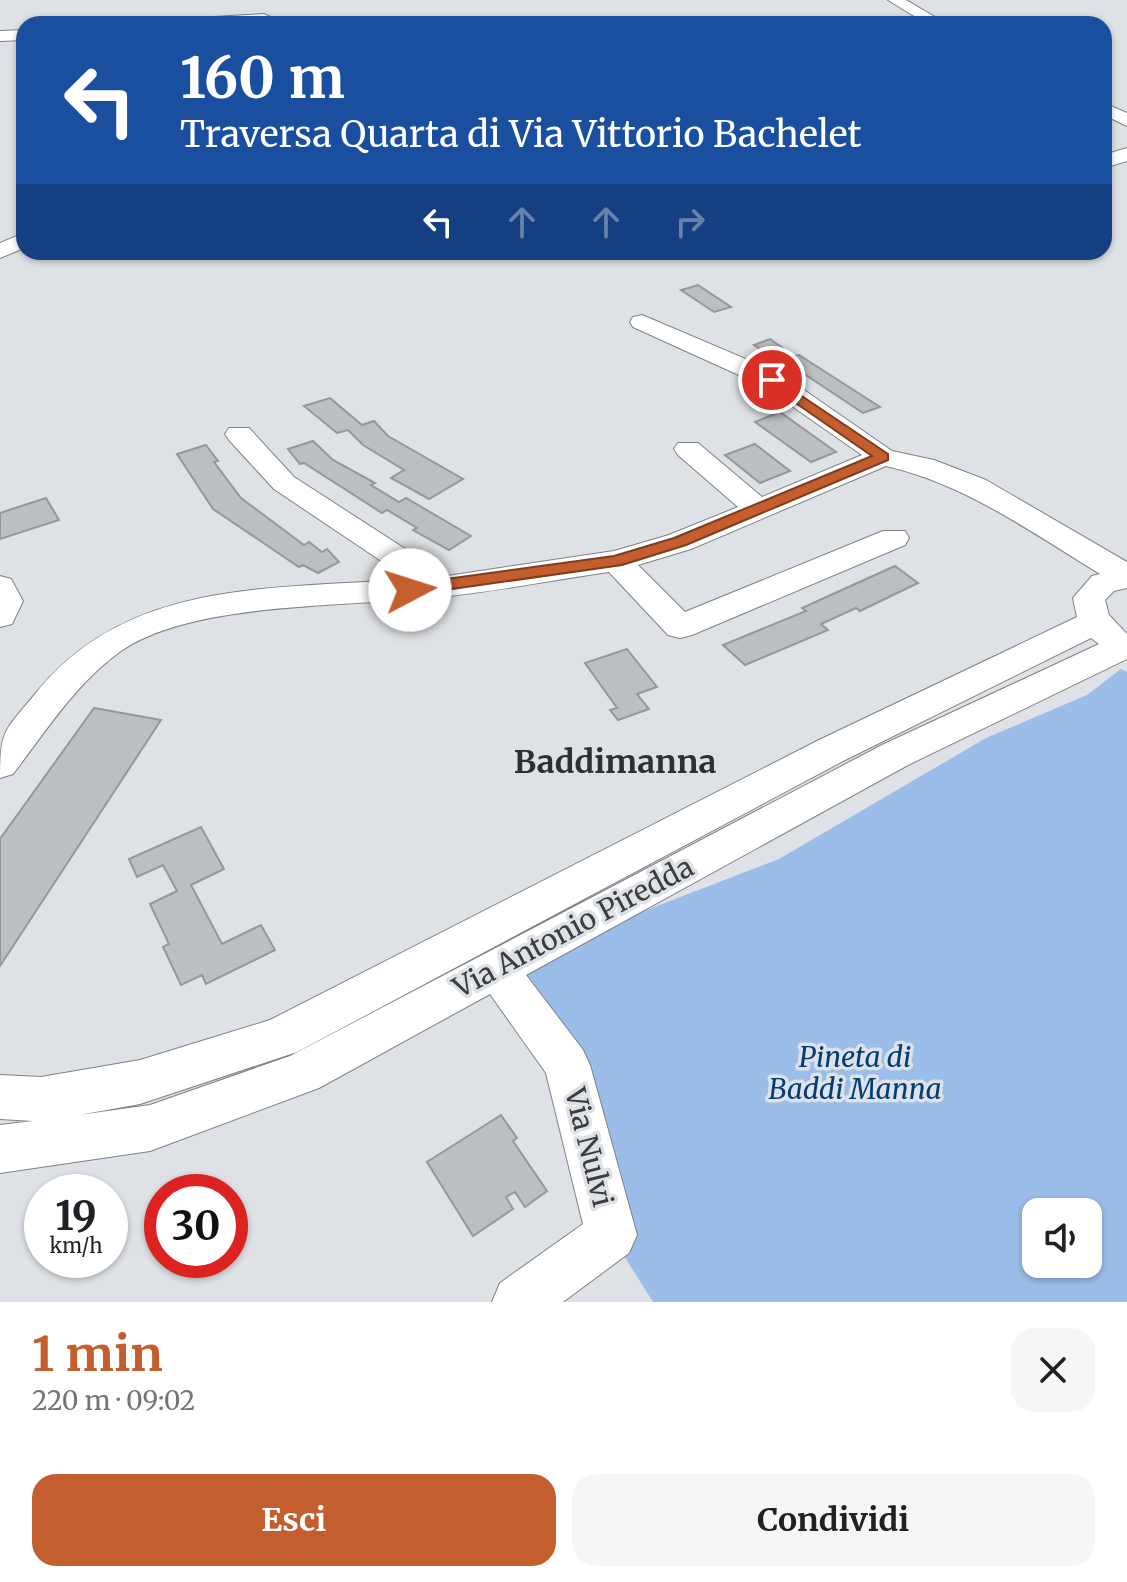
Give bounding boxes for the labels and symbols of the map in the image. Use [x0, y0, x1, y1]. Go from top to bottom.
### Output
pin [738, 346, 806, 414]
position arrow [368, 548, 452, 632]
district label: Baddimanna [514, 742, 716, 782]
street label: Via Antonio Piredda [446, 848, 699, 1006]
park label: Pineta di Baddi Manna [769, 1039, 941, 1107]
street label: Via Nulvi [557, 1083, 621, 1210]
speed limit sign: 30 [144, 1174, 248, 1278]

